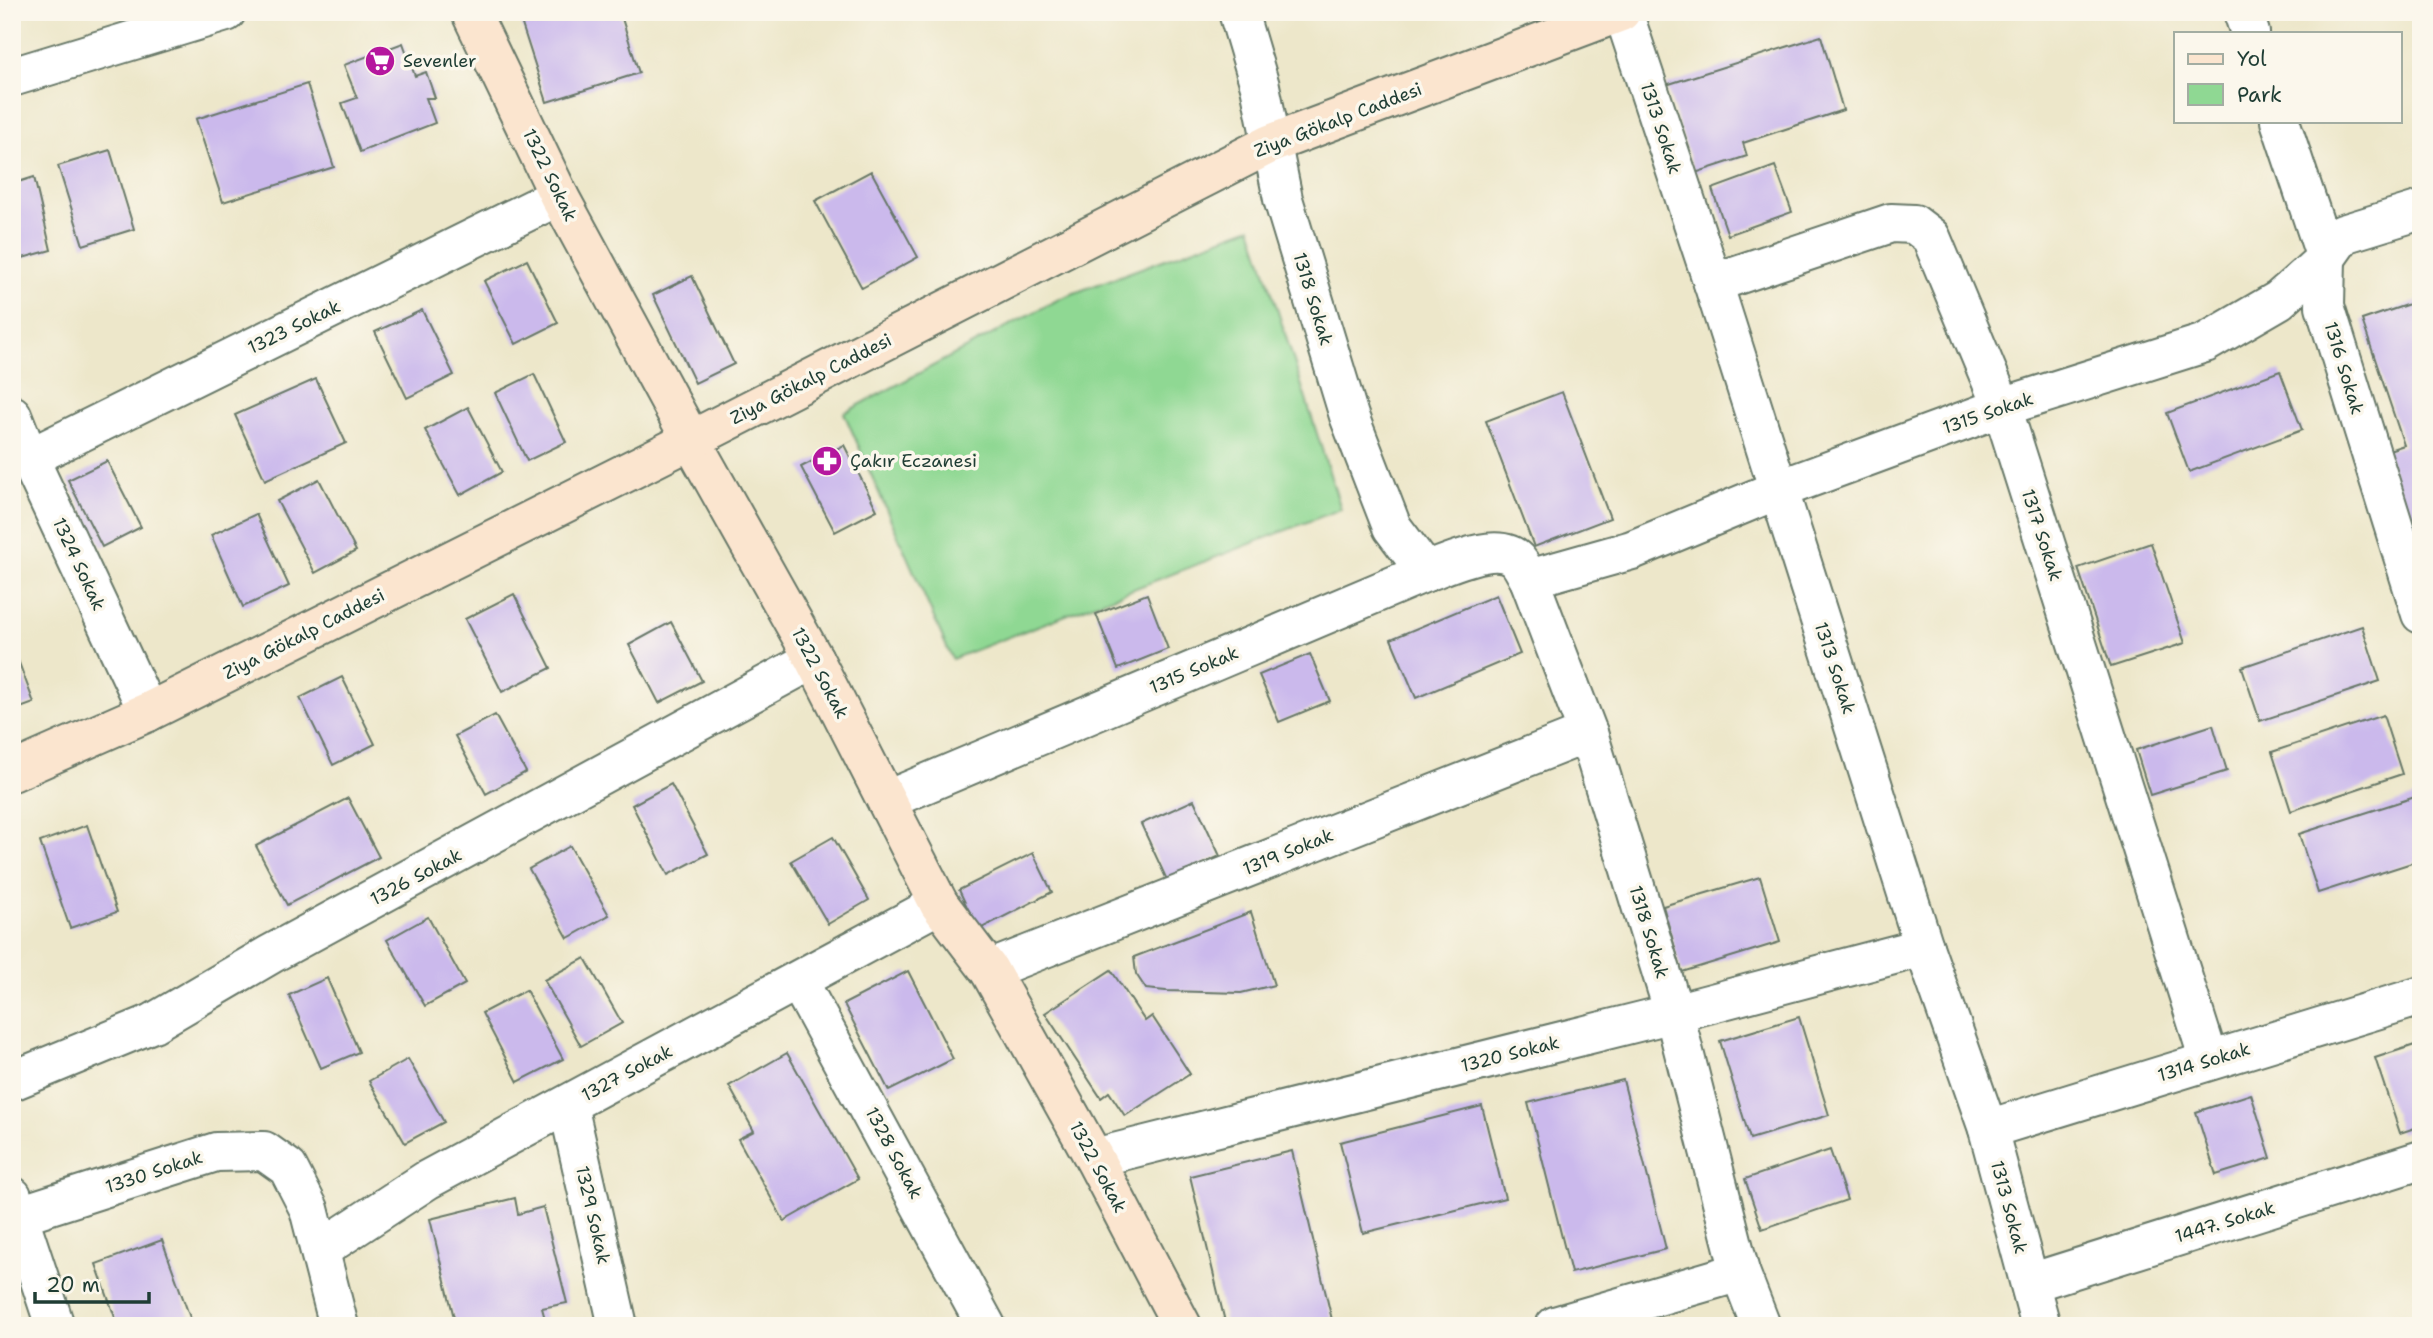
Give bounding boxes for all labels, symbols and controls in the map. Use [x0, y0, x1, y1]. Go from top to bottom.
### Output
legend [2174, 32, 2402, 122]
supermarket icon: Sevenler [363, 44, 397, 78]
text: Yol [2237, 45, 2267, 73]
place label: Sevenler [403, 49, 477, 73]
street label: Ziya Gökalp Caddesi [1250, 77, 1426, 163]
street label: 1313 Sokak [1635, 79, 1687, 177]
text: Park [2237, 81, 2282, 109]
street label: 1322 Sokak [517, 125, 583, 225]
street label: 1318 Sokak [1287, 250, 1339, 348]
street label: 1323 Sokak [244, 294, 344, 360]
street label: 1316 Sokak [2319, 319, 2369, 417]
street label: Ziya Gökalp Caddesi [726, 328, 896, 430]
street label: 1315 Sokak [1939, 386, 2037, 440]
pharmacy icon: Çakır Eczanesi [810, 444, 844, 478]
place label: Çakır Eczanesi [850, 449, 977, 473]
street label: 1317 Sokak [2016, 486, 2068, 584]
street label: 1324 Sokak [47, 514, 111, 614]
street label: Ziya Gökalp Caddesi [219, 583, 389, 685]
street label: 1313 Sokak [1809, 619, 1861, 717]
street label: 1322 Sokak [786, 623, 854, 723]
street label: 1315 Sokak [1146, 640, 1242, 700]
street label: 1319 Sokak [1239, 823, 1337, 881]
street label: 1326 Sokak [366, 843, 466, 911]
street label: 1318 Sokak [1623, 883, 1675, 981]
street label: 1320 Sokak [1458, 1030, 1562, 1078]
street label: 1314 Sokak [2155, 1037, 2253, 1087]
street label: 1327 Sokak [577, 1039, 677, 1107]
street label: 1328 Sokak [860, 1103, 928, 1203]
street label: 1322 Sokak [1064, 1117, 1132, 1217]
street label: 1330 Sokak [102, 1145, 206, 1199]
street label: 1313 Sokak [1985, 1158, 2033, 1256]
street label: 1329 Sokak [570, 1163, 616, 1267]
street label: 1447. Sokak [2172, 1195, 2278, 1249]
scale bar [35, 1261, 149, 1305]
text: 20 m [46, 1271, 100, 1299]

